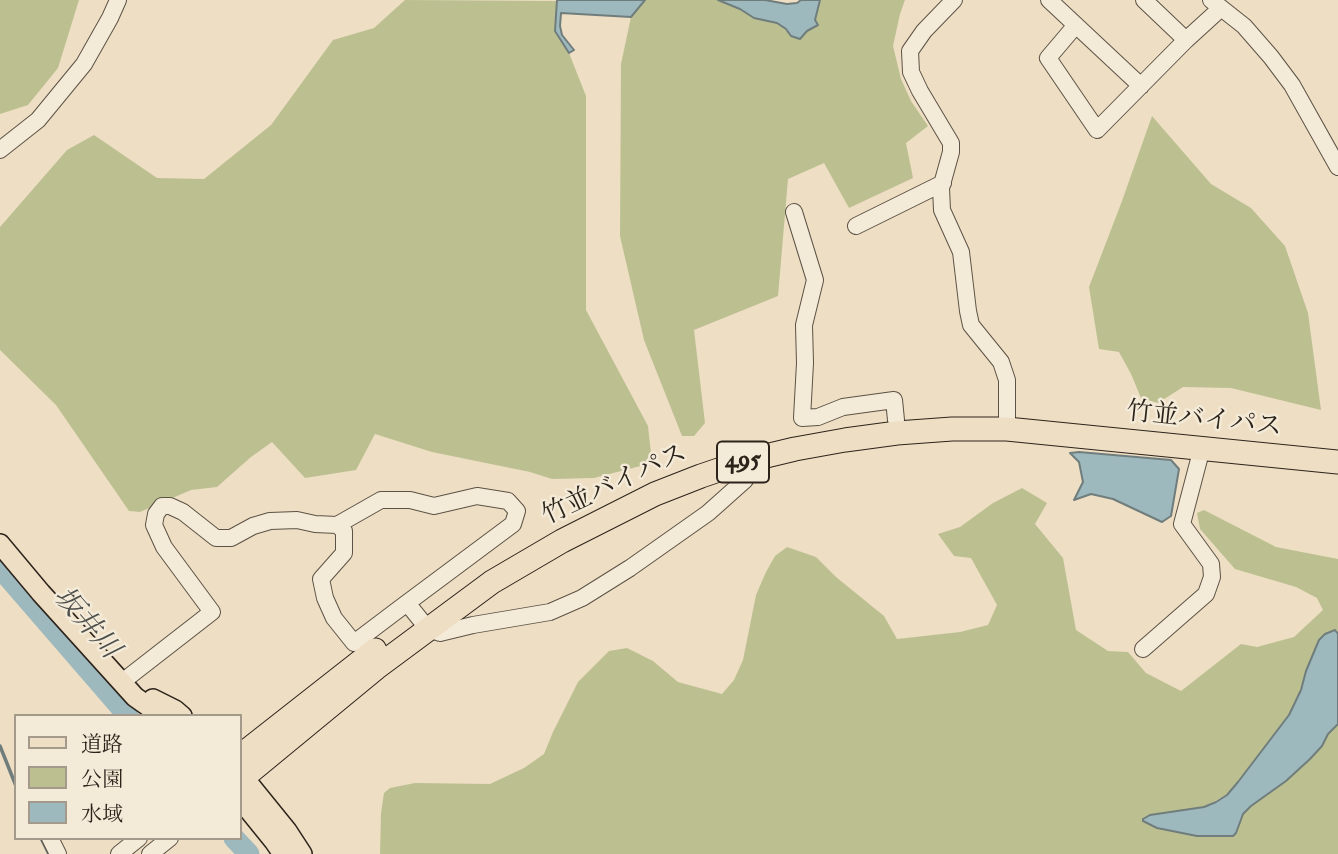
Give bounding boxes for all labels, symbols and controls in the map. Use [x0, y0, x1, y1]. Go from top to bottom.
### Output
street label: 竹並バイパス [1125, 397, 1283, 445]
street label: 竹並バイパス [538, 439, 692, 533]
road number: 495 [717, 442, 769, 482]
water label: 坂井川 [45, 581, 125, 667]
legend [14, 714, 242, 840]
text: 道路 [81, 731, 123, 758]
text: 公園 [81, 766, 123, 793]
text: 水域 [81, 801, 123, 828]

